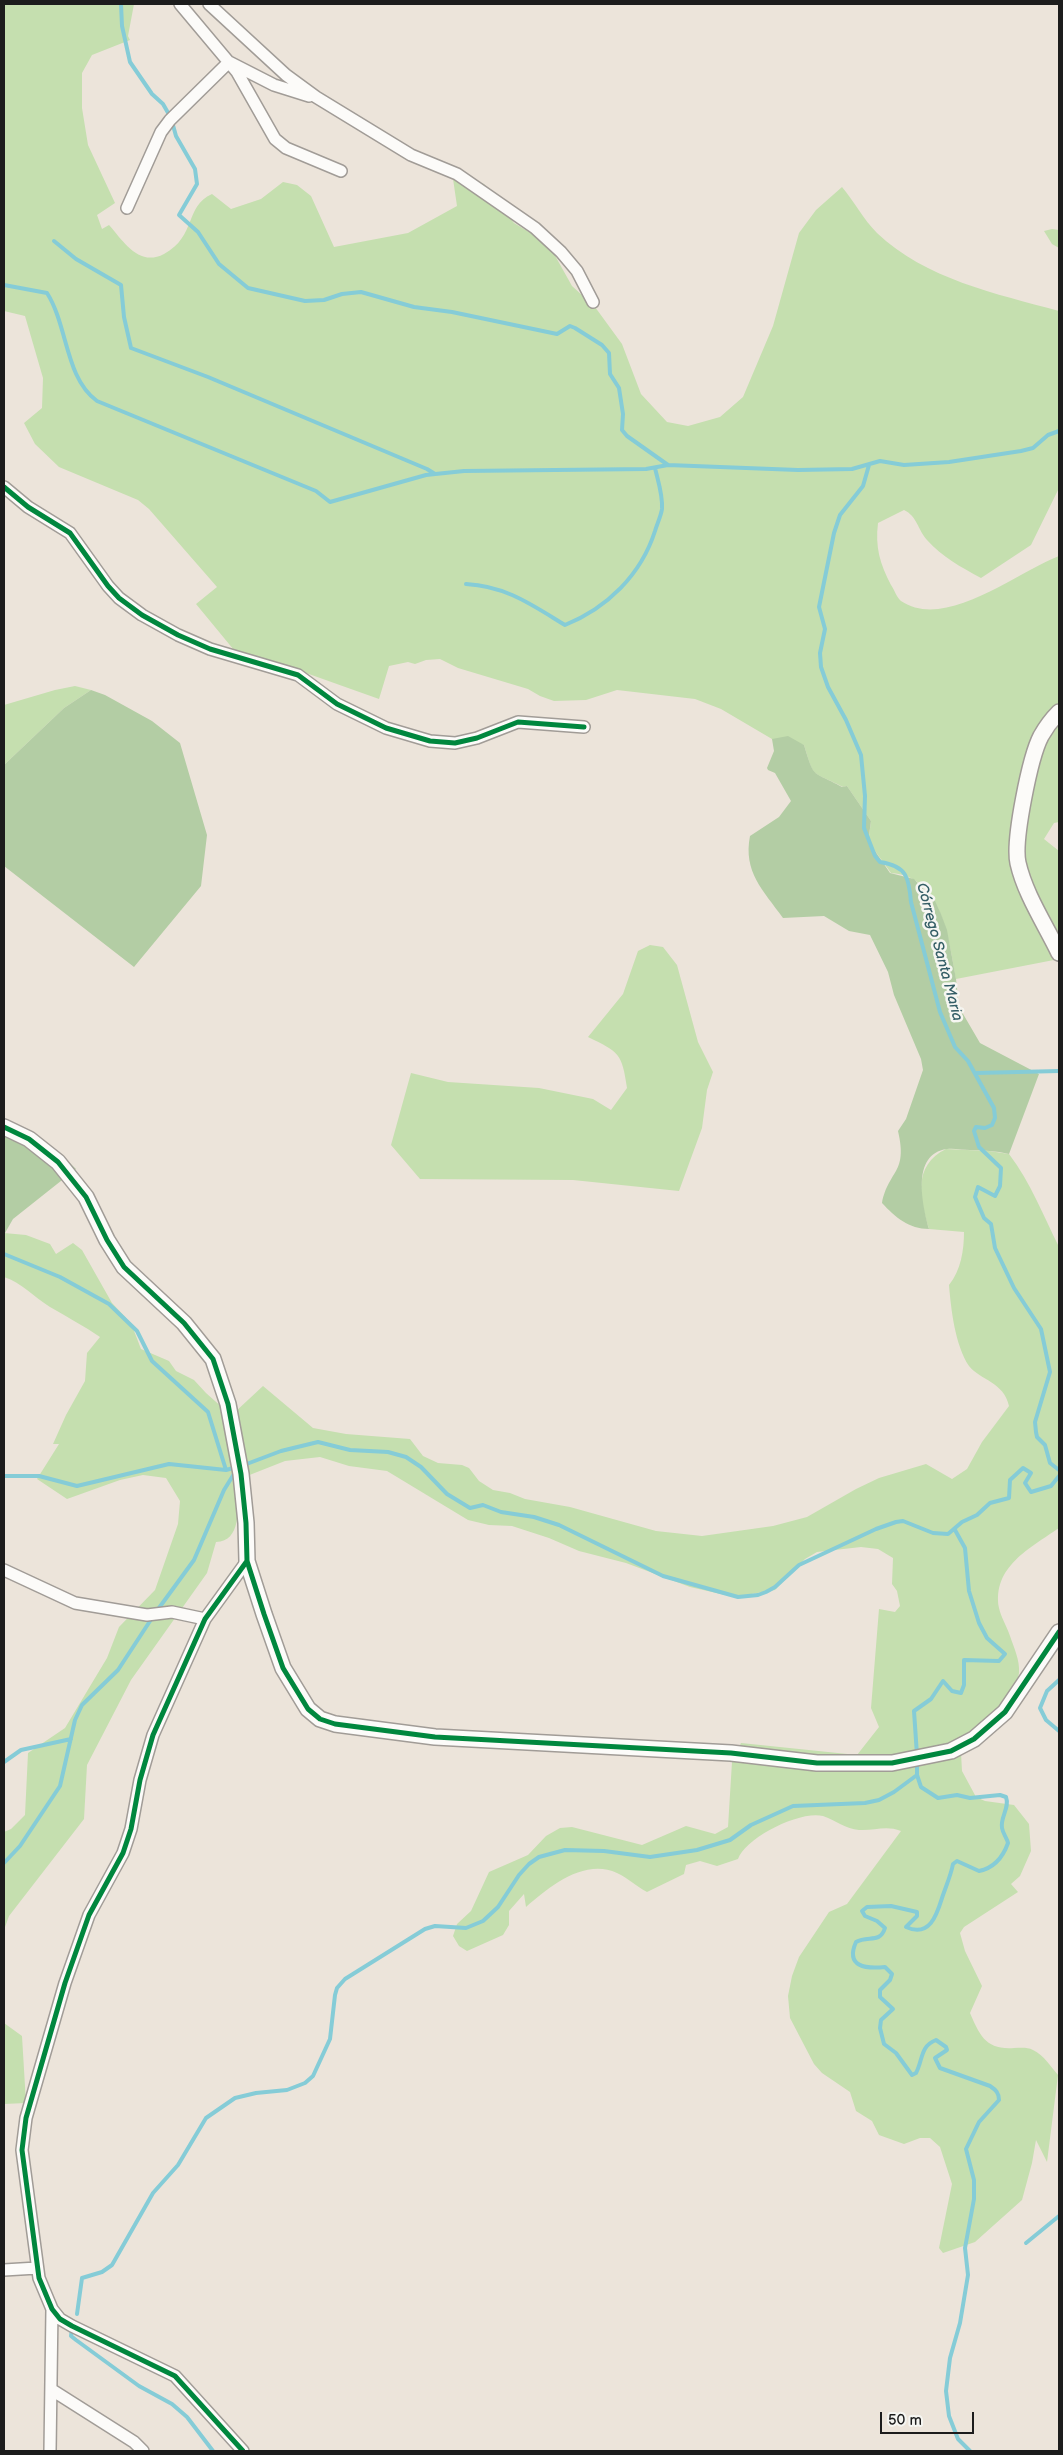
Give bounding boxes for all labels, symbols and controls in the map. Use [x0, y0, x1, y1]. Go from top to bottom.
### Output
water label: Córrego Santa Maria [912, 881, 966, 1023]
scale bar [883, 2402, 977, 2434]
text: 50 m [888, 2411, 922, 2430]

